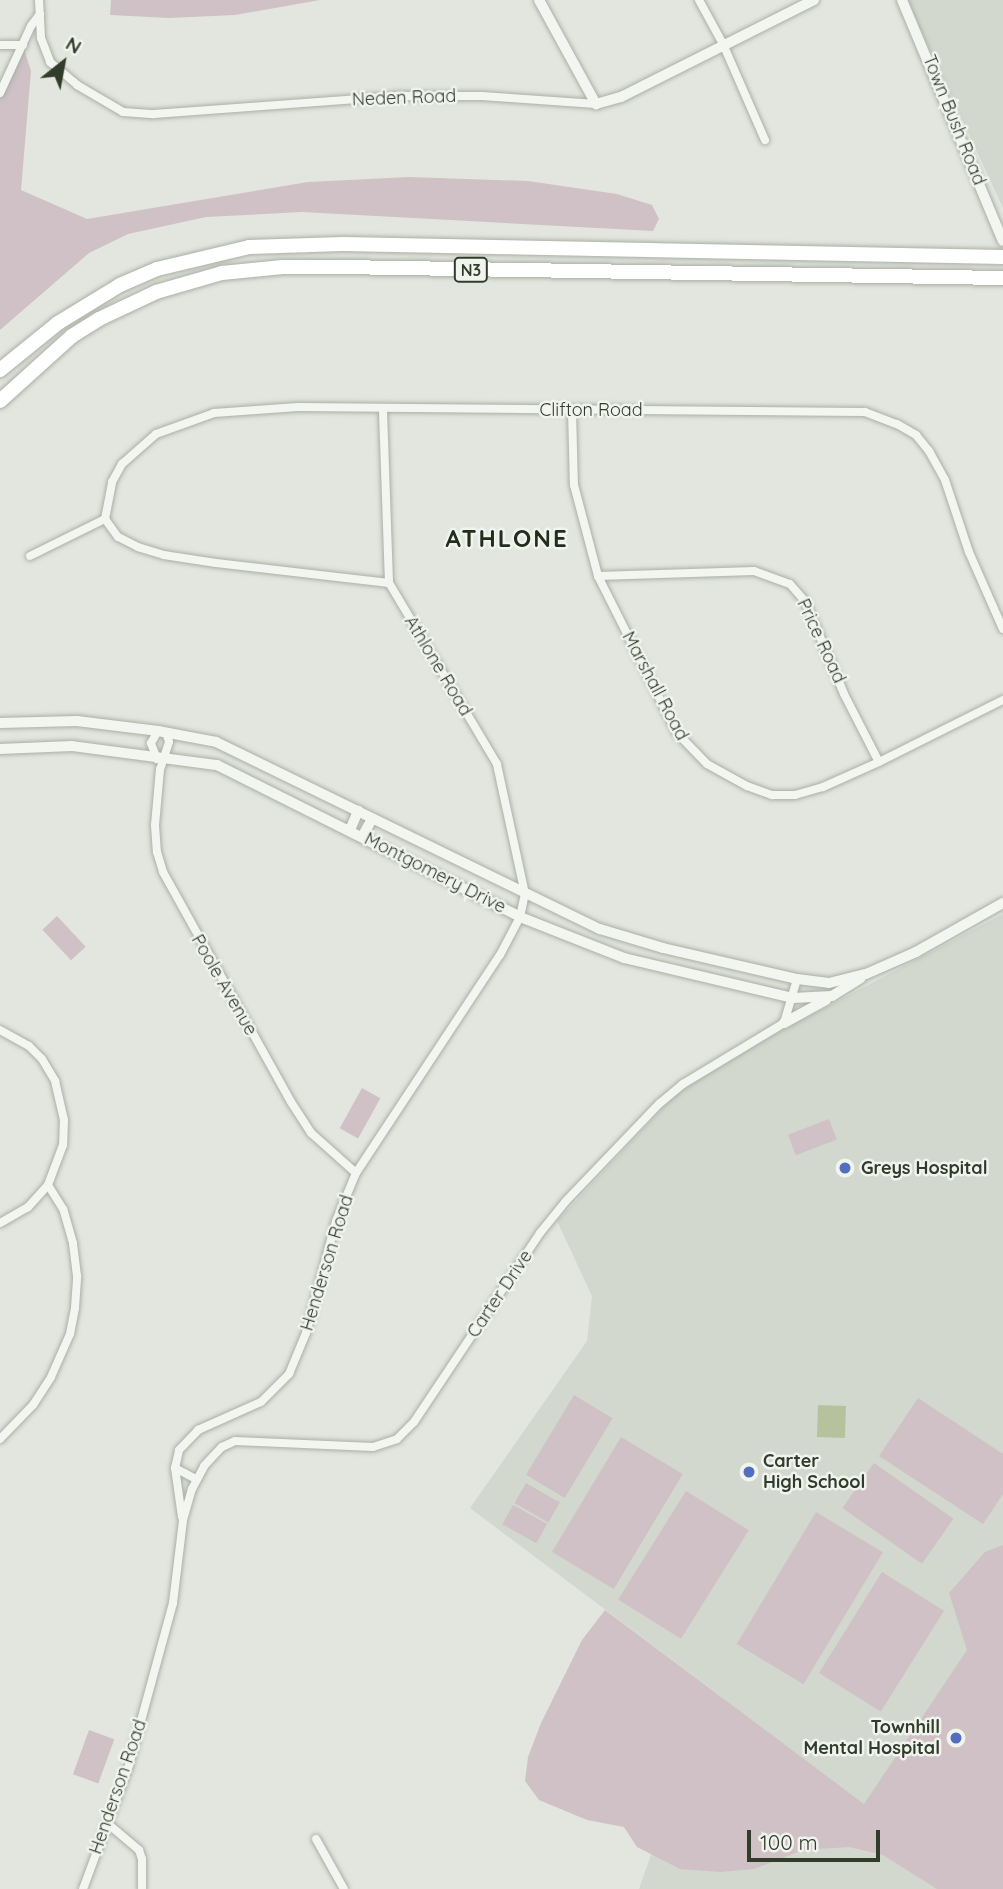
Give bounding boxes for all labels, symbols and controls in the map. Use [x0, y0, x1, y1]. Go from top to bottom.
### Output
north arrow [28, 28, 98, 98]
text: N [62, 31, 86, 59]
street label: Town Bush Road [918, 52, 990, 188]
street label: Neden Road [351, 85, 457, 111]
road number: N3 [454, 258, 489, 282]
street label: Clifton Road [539, 399, 643, 421]
district label: ATHLONE [446, 525, 568, 553]
street label: Price Road [792, 595, 850, 687]
street label: Athlone Road [400, 612, 476, 720]
street label: Marshall Road [617, 628, 693, 744]
street label: Montgomery Drive [361, 828, 509, 918]
street label: Poole Avenue [186, 931, 262, 1039]
place label: Greys Hospital [861, 1157, 988, 1179]
marker: Greys Hospital [835, 1158, 855, 1178]
street label: Henderson Road [296, 1193, 358, 1333]
street label: Carter Drive [463, 1246, 537, 1342]
place label: Carter High School [763, 1451, 865, 1494]
marker: Carter High School [741, 1464, 757, 1480]
street label: Henderson Road [85, 1717, 151, 1857]
place label: Townhill Mental Hospital [803, 1717, 940, 1760]
marker: Townhill Mental Hospital [946, 1728, 966, 1748]
scale bar [751, 1815, 884, 1859]
text: 100 m [760, 1829, 818, 1855]

